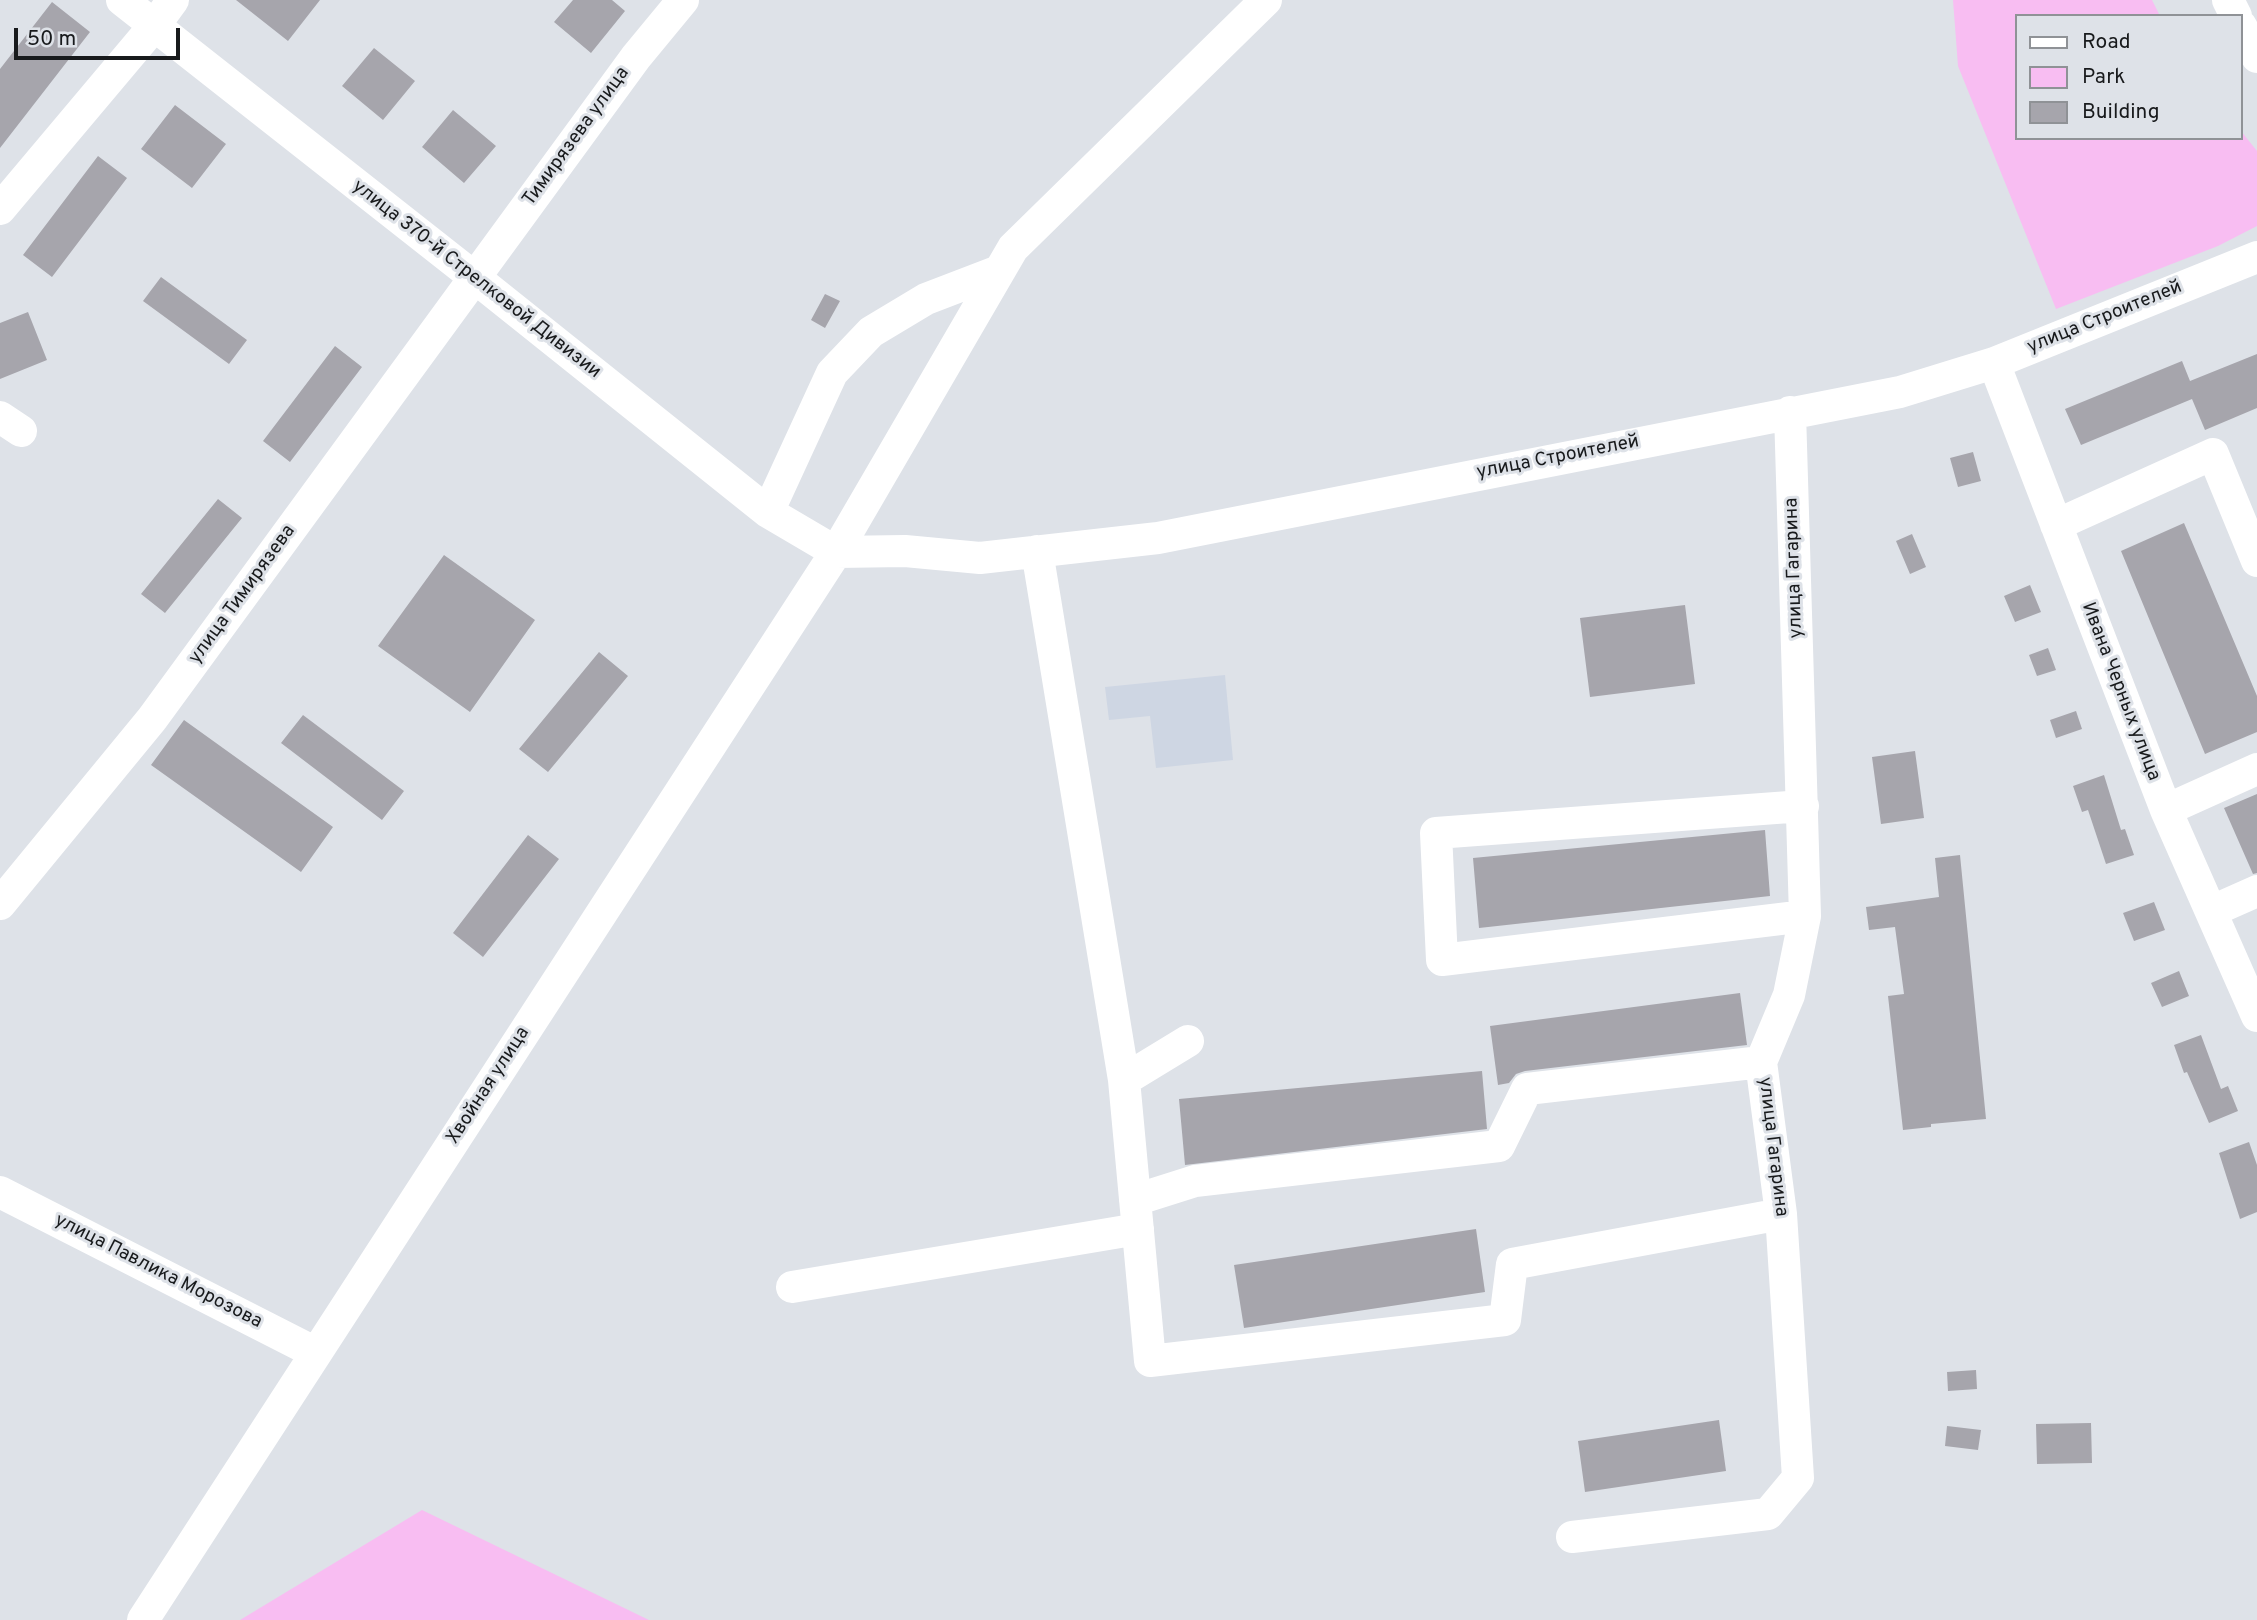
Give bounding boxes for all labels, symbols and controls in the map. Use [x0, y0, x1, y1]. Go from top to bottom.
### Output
scale bar [18, 14, 184, 58]
legend [2016, 14, 2243, 140]
text: 50 m [27, 26, 76, 53]
text: Road [2082, 29, 2131, 56]
street label: Тимирязева улица [519, 63, 635, 211]
text: Park [2082, 64, 2125, 91]
text: Building [2082, 99, 2160, 126]
street label: улица 370-й Стрелковой Дивизии [347, 176, 605, 384]
street label: улица Строителей [2024, 277, 2186, 359]
street label: улица Строителей [1475, 431, 1641, 485]
street label: улица Гагарина [1781, 497, 1809, 639]
street label: улица Тимирязева [185, 521, 301, 669]
street label: Ивана Черных улица [2075, 600, 2165, 784]
street label: Хвойная улица [443, 1023, 535, 1149]
street label: улица Гагарина [1752, 1076, 1792, 1218]
street label: улица Павлика Морозова [50, 1210, 266, 1334]

